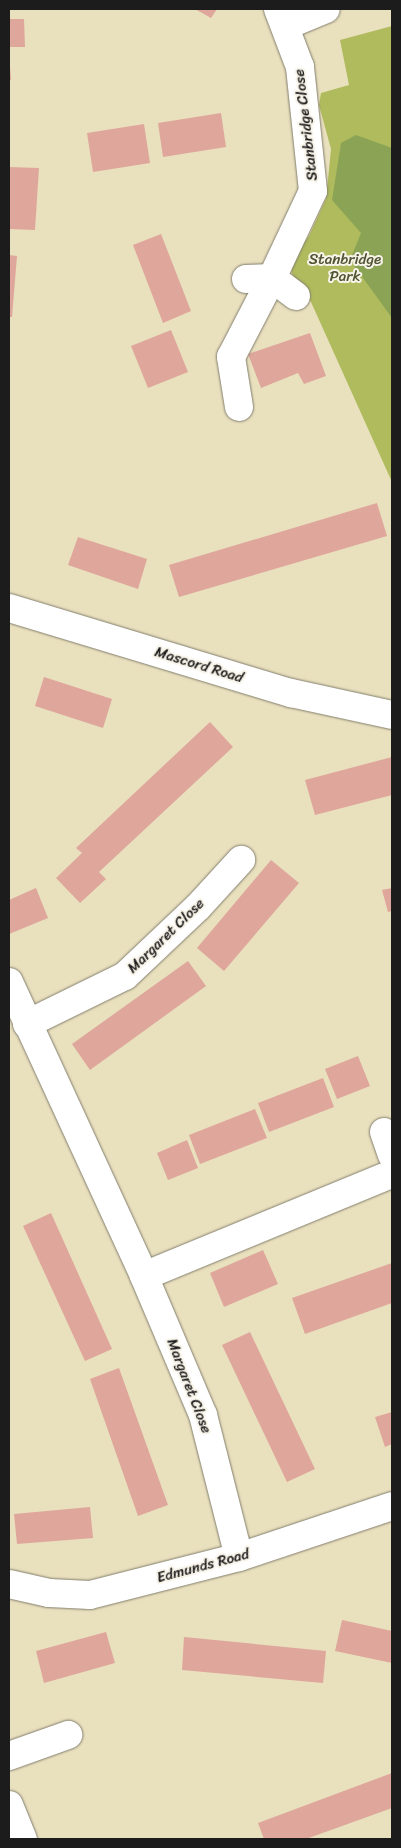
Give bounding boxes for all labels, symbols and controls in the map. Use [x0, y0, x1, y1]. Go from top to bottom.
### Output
street label: Stanbridge Close [290, 68, 322, 182]
park label: Stanbridge Park [309, 250, 381, 285]
street label: Mascord Road [152, 643, 246, 687]
street label: Margaret Close [124, 895, 208, 977]
street label: Margaret Close [163, 1336, 215, 1436]
street label: Edmunds Road [155, 1545, 251, 1587]

